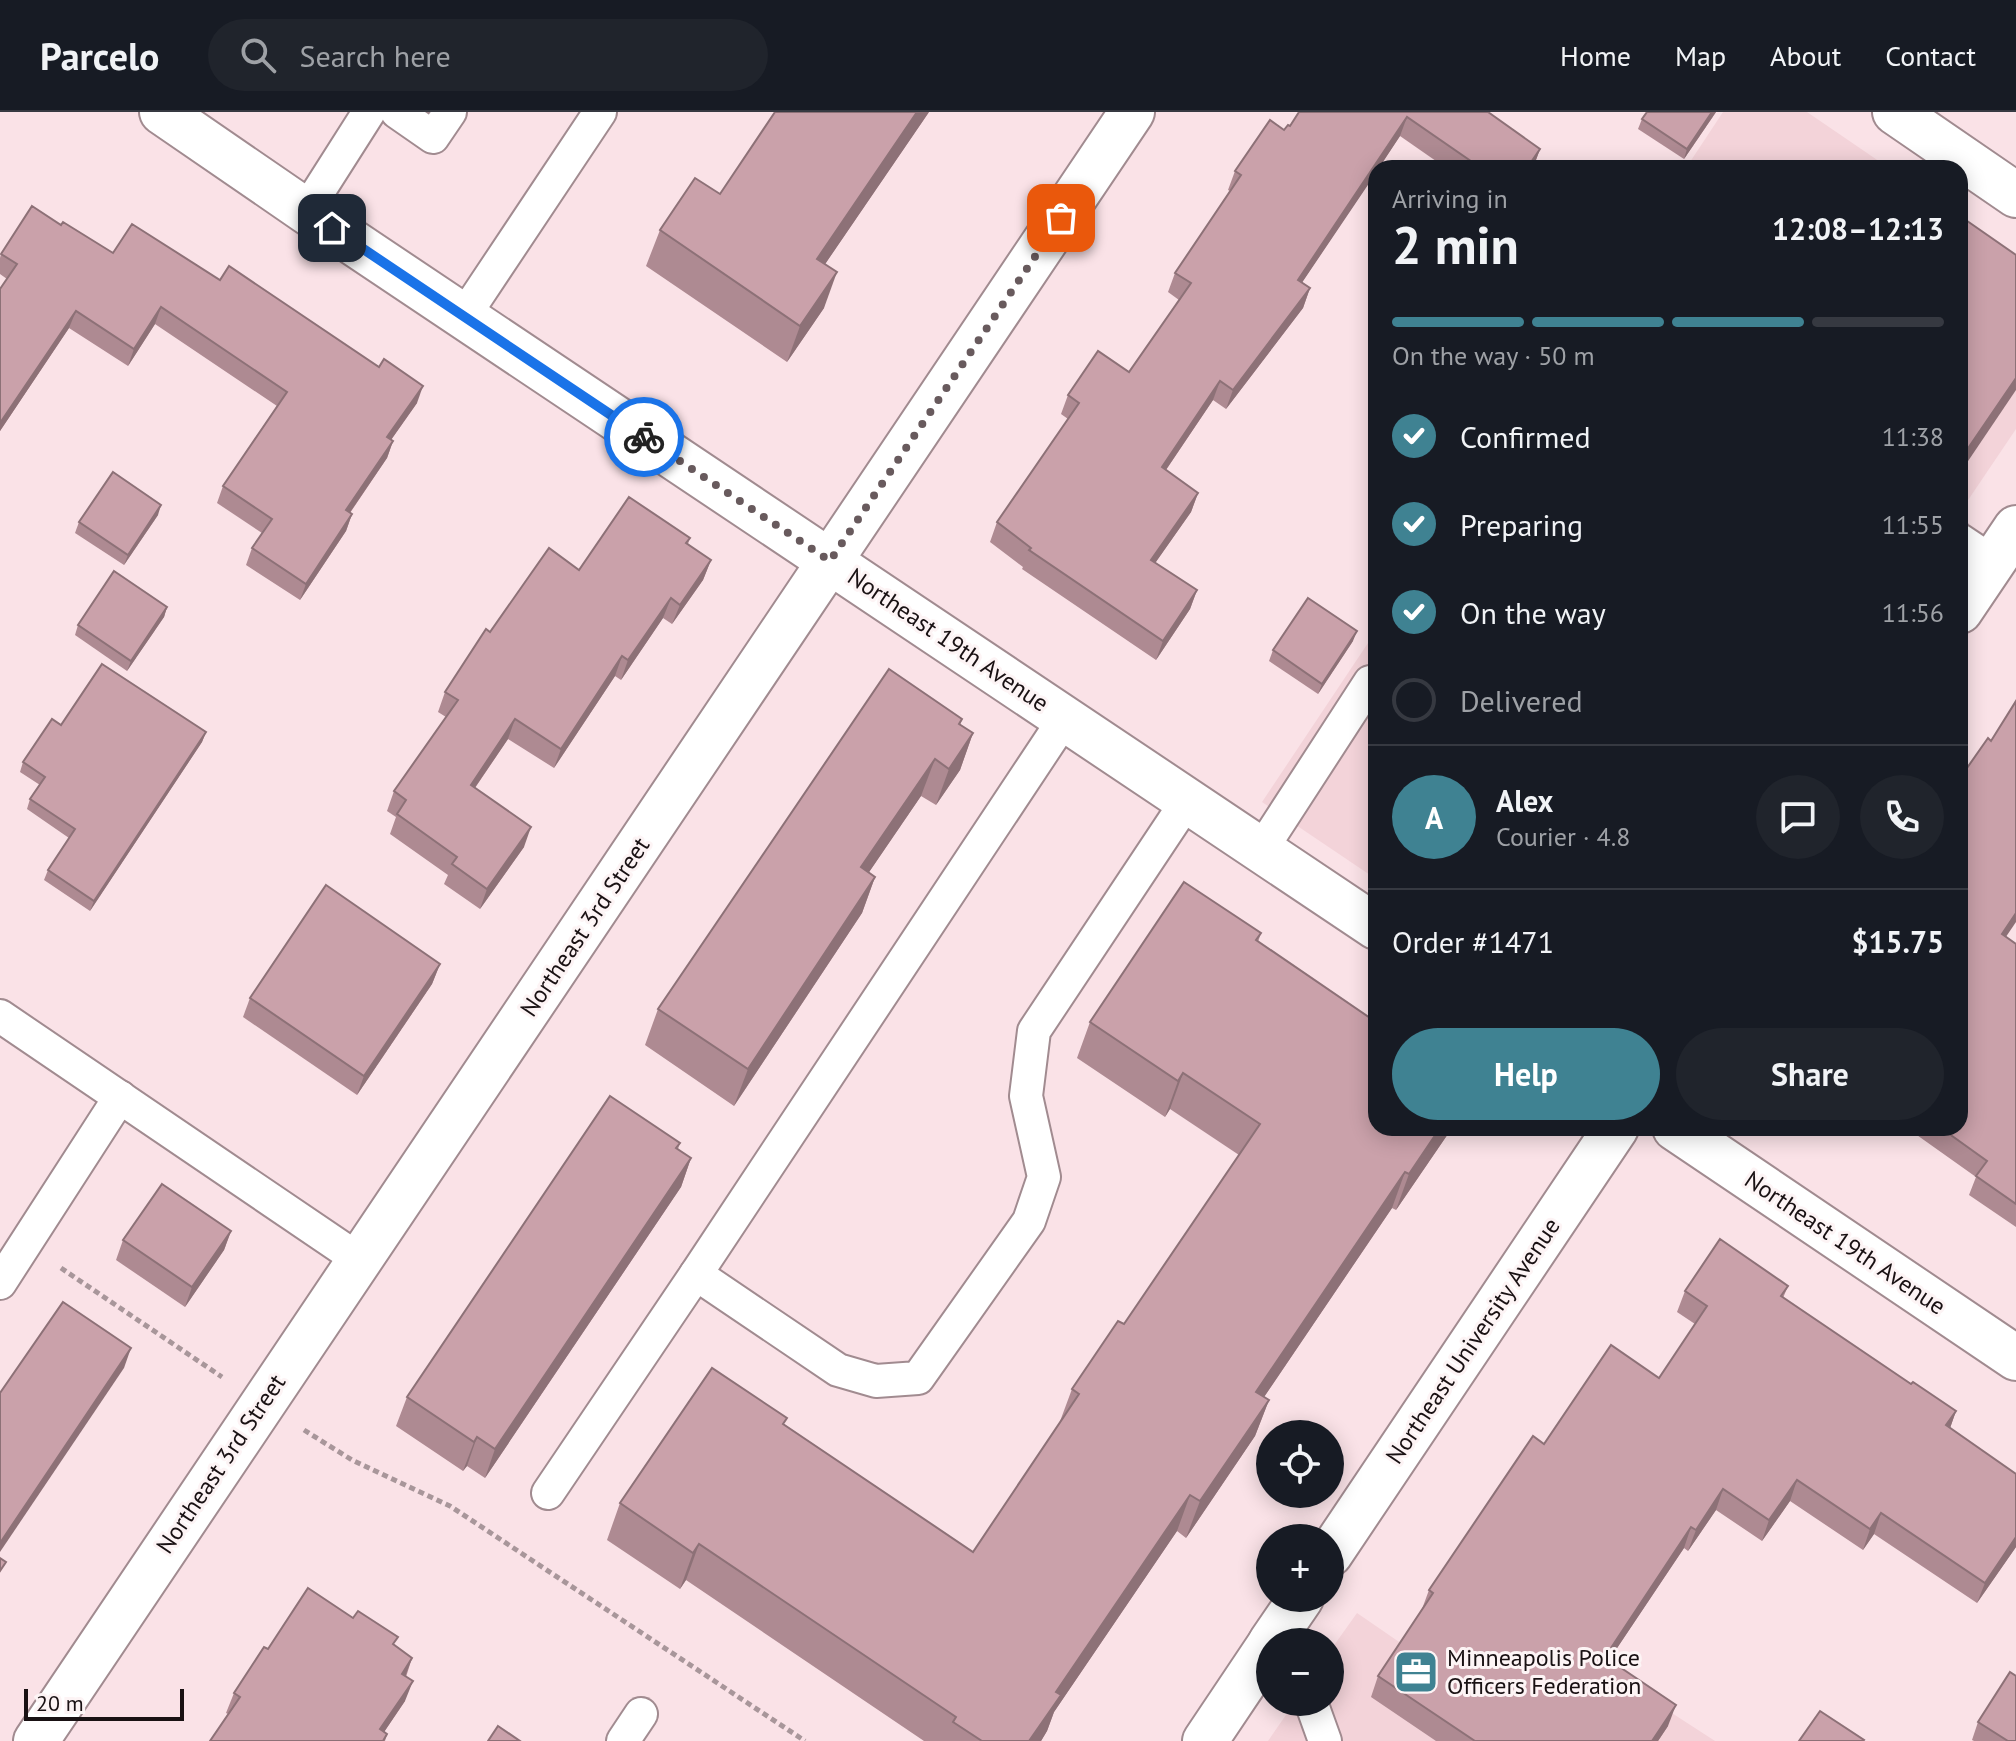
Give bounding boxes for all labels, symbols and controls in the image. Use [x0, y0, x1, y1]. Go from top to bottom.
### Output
search box [208, 19, 768, 91]
text: Parcelo [40, 31, 160, 80]
icon: search [236, 33, 280, 77]
text: Search here [300, 36, 451, 75]
text: Home [1560, 37, 1631, 74]
text: Map [1675, 37, 1726, 74]
text: About [1770, 37, 1841, 74]
text: Contact [1885, 37, 1976, 74]
text: Arriving in [1392, 182, 1508, 215]
pin [1027, 184, 1095, 252]
pin [298, 194, 366, 262]
icon: bag [1039, 196, 1083, 240]
icon: home [310, 206, 354, 250]
text: 12:08–12:13 [1772, 209, 1944, 248]
text: 2 min [1392, 211, 1519, 278]
text: On the way · 50 m [1392, 339, 1595, 372]
courier [604, 397, 684, 477]
icon: check [1392, 414, 1436, 458]
icon: bike [622, 415, 666, 459]
text: Confirmed [1460, 417, 1591, 456]
text: 11:38 [1882, 420, 1944, 453]
icon: check [1392, 502, 1436, 546]
text: Preparing [1460, 505, 1583, 544]
text: 11:55 [1882, 508, 1944, 541]
street label: Northeast 19th Avenue [842, 561, 1055, 718]
icon: check [1392, 590, 1436, 634]
text: On the way [1460, 593, 1606, 632]
text: 11:56 [1882, 596, 1944, 629]
text: Delivered [1460, 681, 1583, 720]
button: chat [1756, 775, 1840, 859]
button: phone [1860, 775, 1944, 859]
text: Alex [1496, 781, 1553, 820]
text: A [1425, 798, 1443, 837]
text: Courier · 4.8 [1496, 820, 1630, 853]
street label: Northeast 3rd Street [513, 831, 656, 1022]
text: Order #1471 [1392, 922, 1554, 961]
text: $15.75 [1852, 922, 1944, 961]
button: Help [1392, 1028, 1660, 1120]
button: Share [1676, 1028, 1944, 1120]
street label: Northeast 19th Avenue [1739, 1164, 1952, 1321]
street label: Northeast University Avenue [1379, 1212, 1567, 1470]
street label: Northeast 3rd Street [149, 1368, 292, 1559]
map controls [1256, 1420, 1344, 1716]
button: locate [1256, 1420, 1344, 1508]
button: + [1256, 1524, 1344, 1612]
button: − [1256, 1628, 1344, 1716]
place label: Minneapolis Police Officers Federation [1447, 1642, 1642, 1701]
office icon: Minneapolis Police Officers Federation [1392, 1648, 1440, 1696]
scale bar [24, 1685, 184, 1721]
text: 20 m [36, 1689, 84, 1717]

